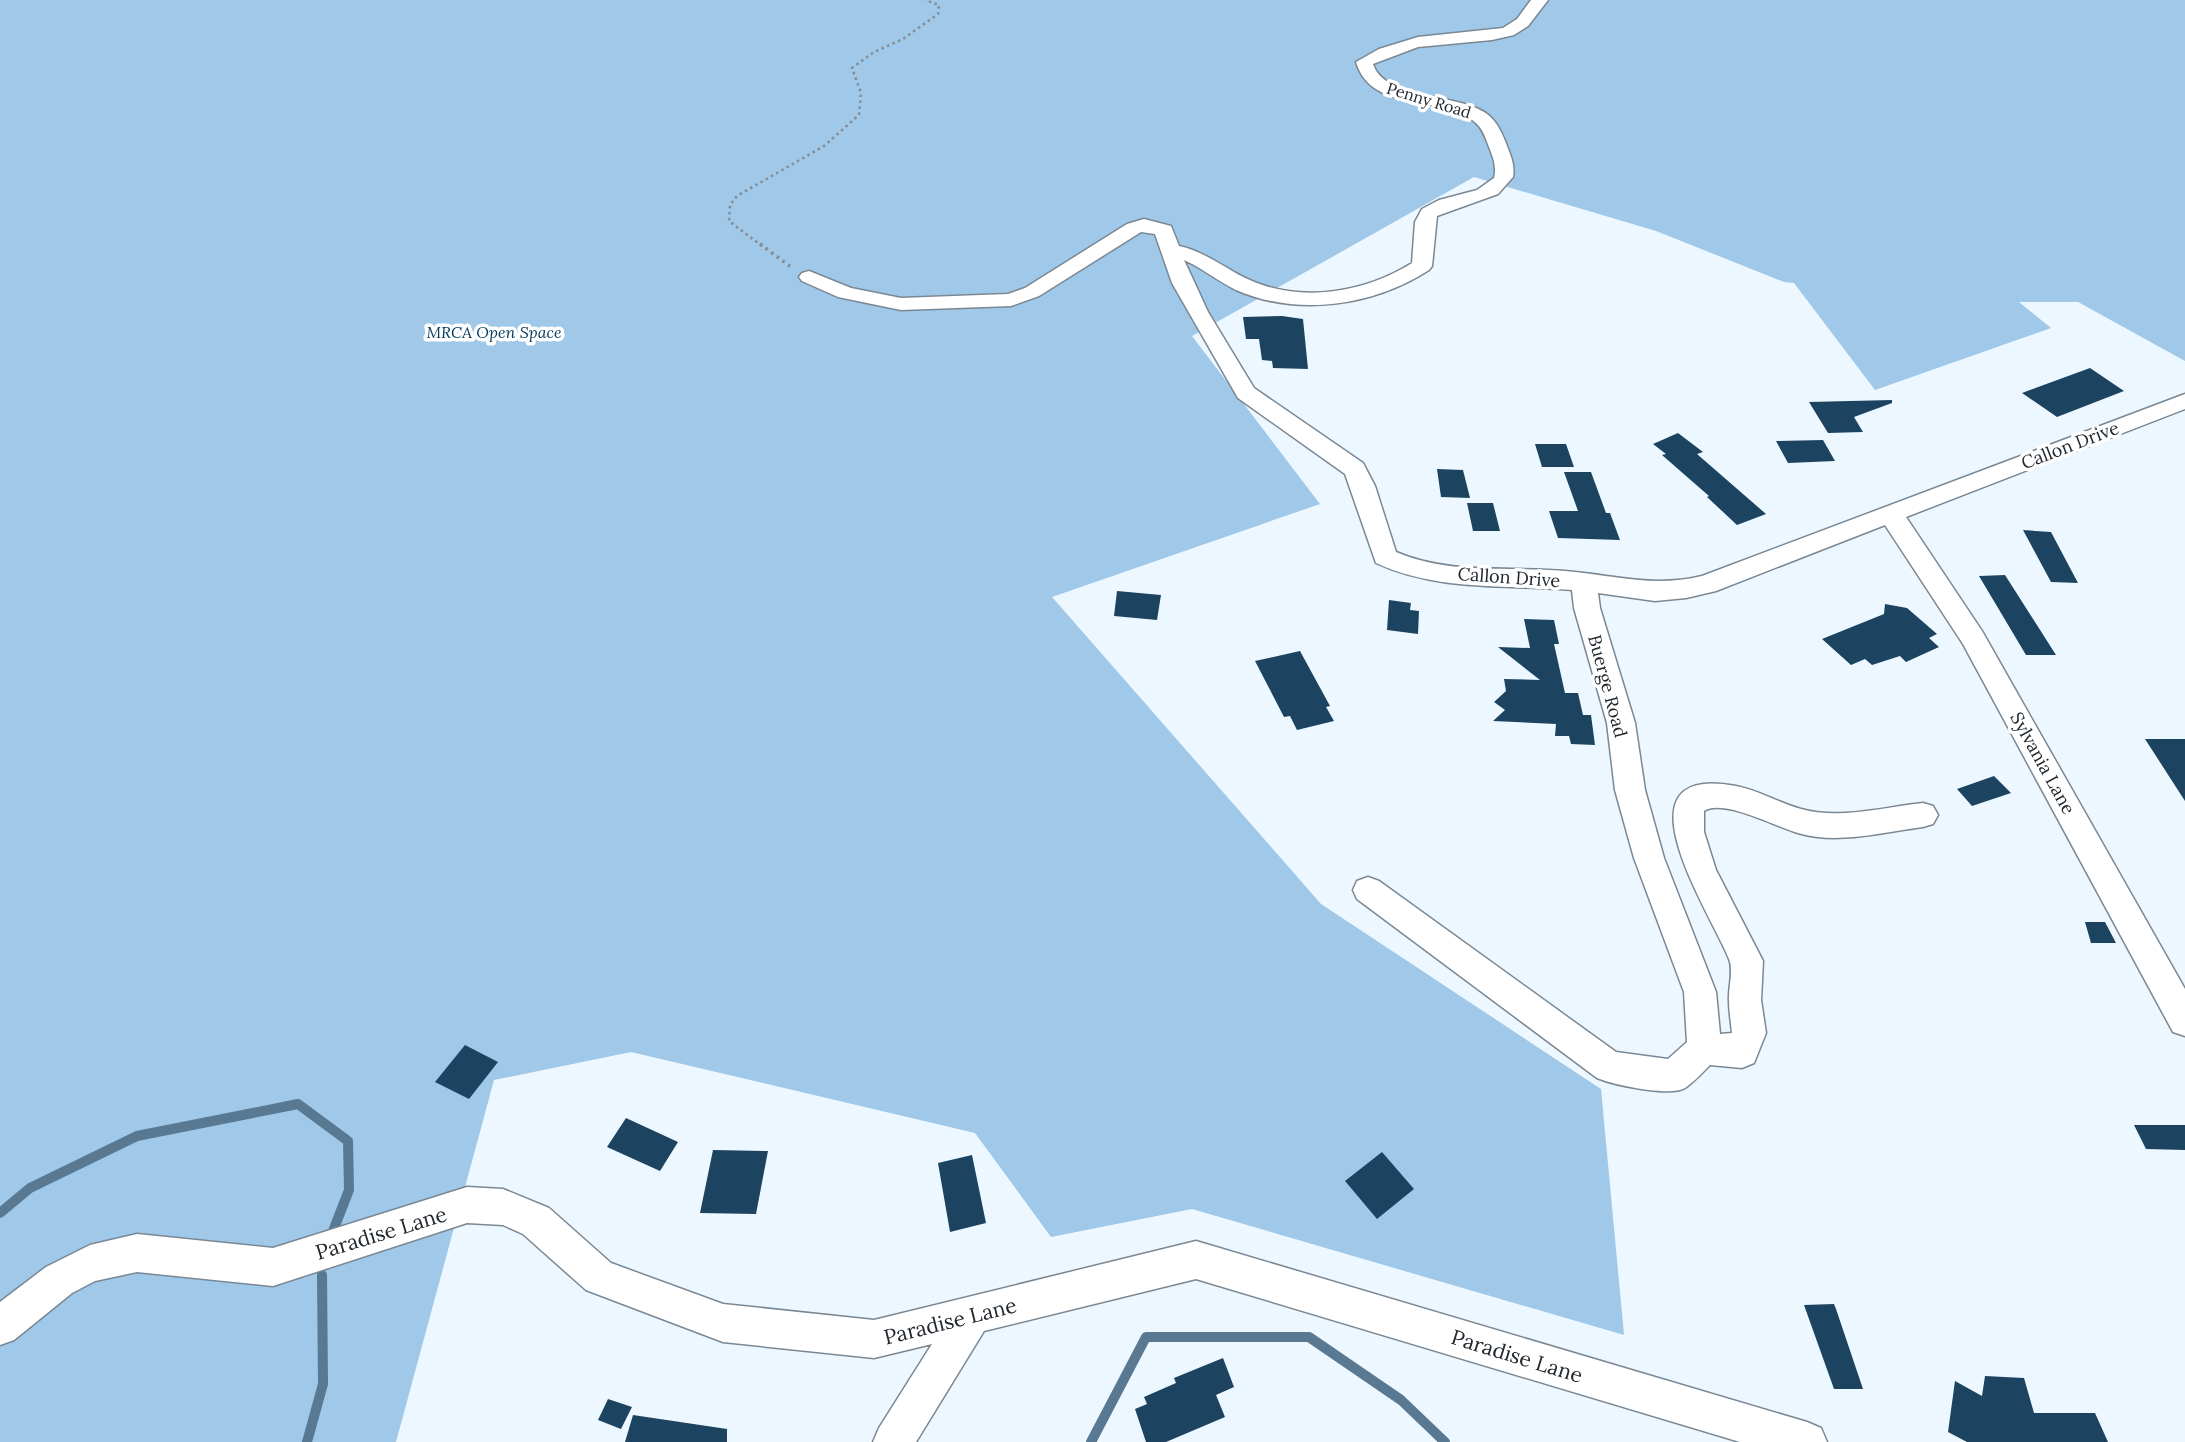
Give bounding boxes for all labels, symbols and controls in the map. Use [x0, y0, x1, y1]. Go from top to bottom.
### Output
street label: Penny Road [1384, 78, 1474, 122]
park label: MRCA Open Space [426, 322, 562, 342]
street label: Callon Drive [2018, 416, 2122, 474]
street label: Callon Drive [1457, 562, 1561, 592]
street label: Buerge Road [1583, 632, 1633, 740]
street label: Sylvania Lane [2005, 708, 2081, 818]
street label: Paradise Lane [312, 1200, 450, 1266]
street label: Paradise Lane [881, 1291, 1019, 1351]
street label: Paradise Lane [1448, 1323, 1586, 1389]

